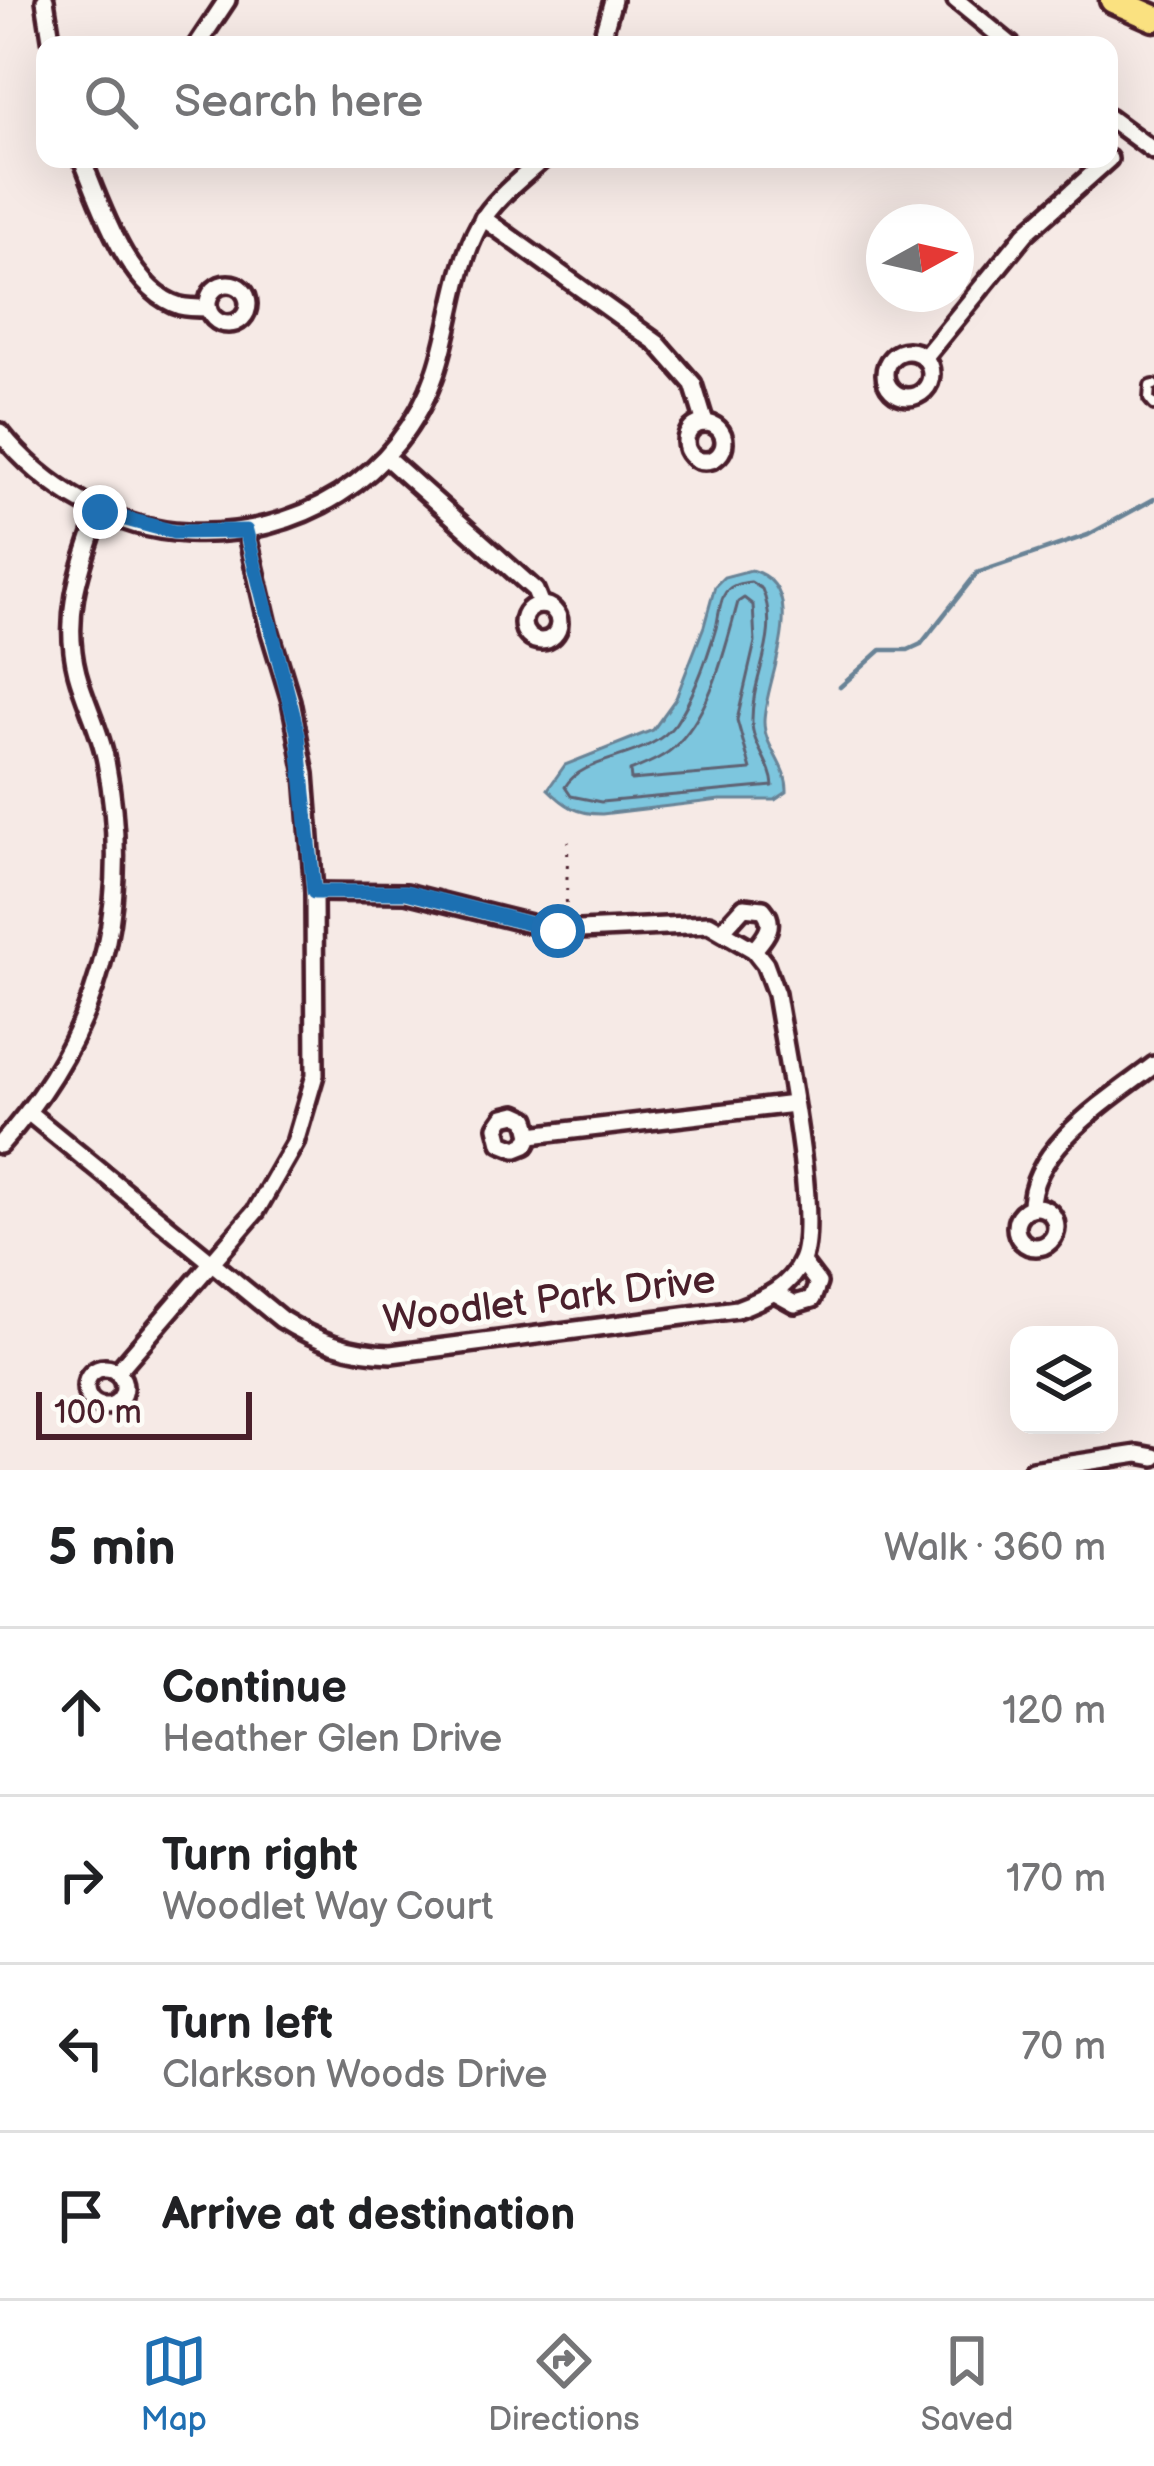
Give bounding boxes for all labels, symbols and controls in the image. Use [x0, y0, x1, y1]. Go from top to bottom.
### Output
search box [36, 36, 1118, 168]
icon: search [78, 69, 144, 135]
text: Search here [174, 75, 423, 130]
north arrow [866, 204, 974, 312]
route end [73, 485, 127, 539]
route start [531, 904, 585, 958]
street label: Woodlet Park Drive [380, 1257, 718, 1344]
map controls [1010, 1326, 1118, 1434]
button: layers [1010, 1326, 1118, 1434]
scale bar [36, 1386, 252, 1439]
text: 100 m [54, 1393, 142, 1433]
text: 5 min [48, 1518, 176, 1579]
text: Walk · 360 m [884, 1525, 1106, 1572]
text: Continue [162, 1661, 347, 1716]
icon: ahead [48, 1679, 114, 1745]
text: 120 m [1002, 1688, 1106, 1735]
text: Heather Glen Drive [162, 1716, 502, 1763]
text: Turn right [162, 1829, 358, 1884]
icon: right [48, 1847, 114, 1913]
text: 170 m [1006, 1856, 1106, 1903]
text: Woodlet Way Court [162, 1884, 493, 1931]
text: Turn left [162, 1997, 333, 2052]
icon: left [48, 2015, 114, 2081]
text: 70 m [1021, 2024, 1106, 2071]
text: Clarkson Woods Drive [162, 2052, 547, 2099]
icon: arrive [48, 2183, 114, 2249]
text: Arrive at destination [162, 2188, 575, 2243]
tab: Map [141, 2328, 207, 2440]
tab: Directions [488, 2328, 640, 2440]
tab: Saved [921, 2328, 1013, 2440]

